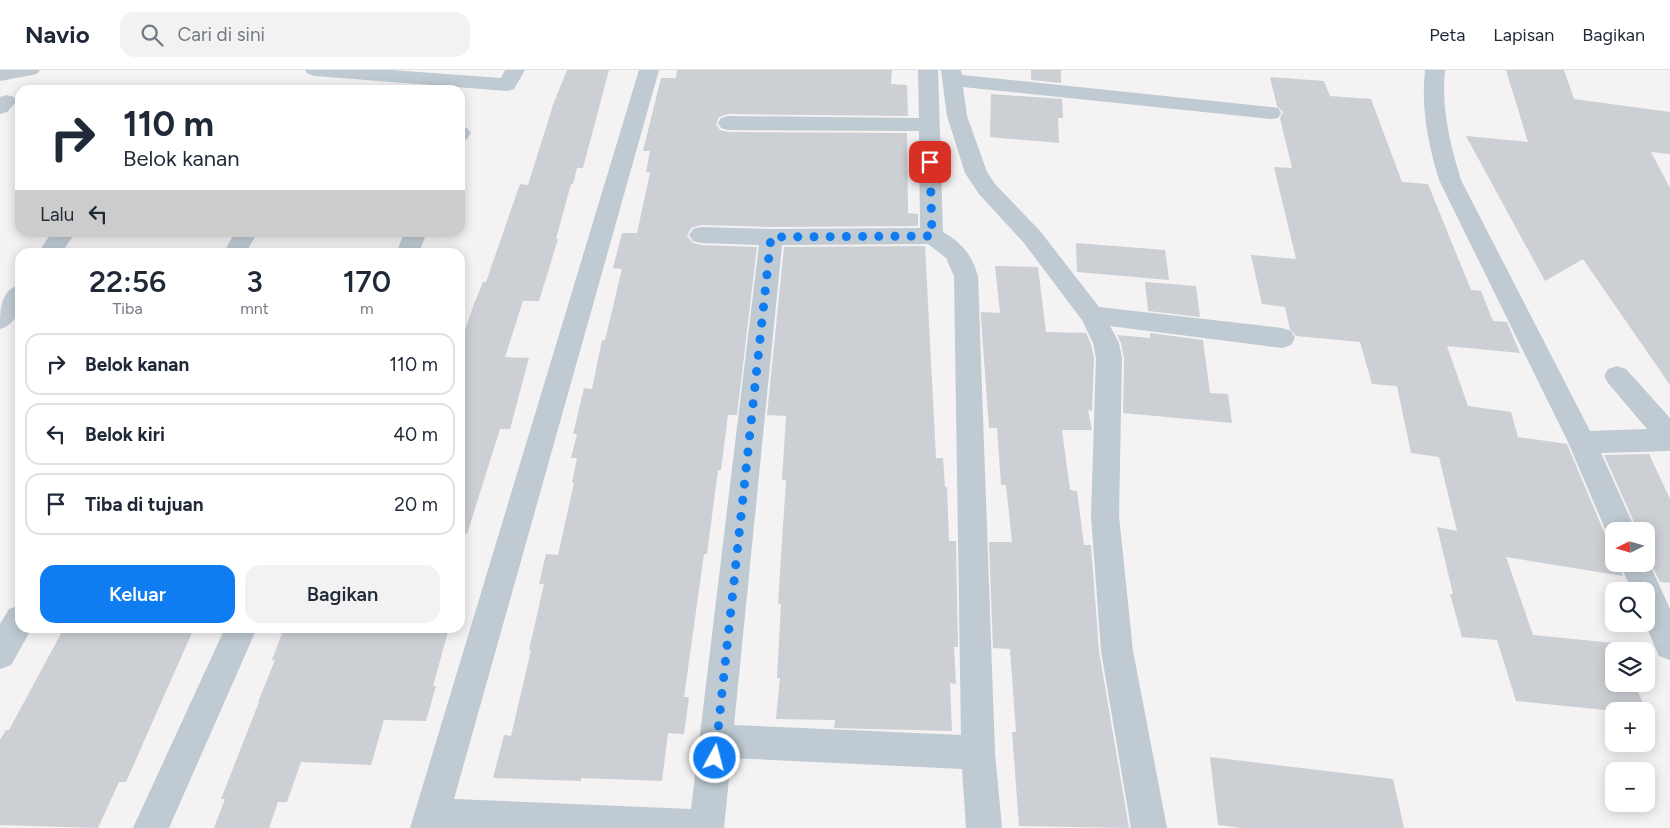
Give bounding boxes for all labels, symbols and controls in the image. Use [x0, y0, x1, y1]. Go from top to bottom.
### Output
search box [120, 12, 470, 57]
text: Navio [25, 20, 90, 49]
icon: search [138, 21, 166, 49]
text: Cari di sini [178, 23, 265, 46]
text: Peta [1429, 24, 1465, 46]
text: Lapisan [1493, 24, 1554, 46]
text: Bagikan [1582, 24, 1645, 46]
text: 110 m [123, 103, 214, 145]
icon: right [40, 105, 105, 170]
pin [909, 141, 951, 183]
text: Belok kanan [123, 145, 240, 172]
icon: arrive [916, 148, 944, 176]
icon: left [84, 200, 112, 228]
text: Lalu [40, 203, 74, 226]
text: 22:56 [89, 263, 166, 300]
text: 3 [246, 263, 263, 300]
text: 170 [343, 263, 391, 300]
text: Tiba [113, 299, 143, 318]
text: mnt [240, 299, 269, 318]
text: m [360, 299, 374, 318]
icon: right [42, 350, 70, 378]
text: Belok kanan [85, 353, 189, 376]
text: 110 m [389, 353, 438, 376]
icon: left [42, 420, 70, 448]
text: Belok kiri [85, 423, 165, 446]
text: 40 m [393, 423, 438, 446]
icon: arrive [42, 490, 70, 518]
text: Tiba di tujuan [85, 493, 204, 516]
text: 20 m [394, 493, 438, 516]
north arrow [1605, 522, 1655, 572]
map controls [1605, 522, 1655, 812]
button: Keluar [40, 565, 235, 623]
button: Bagikan [245, 565, 440, 623]
button: search [1605, 582, 1655, 632]
button: layers [1605, 642, 1655, 692]
button: + [1605, 702, 1655, 752]
position arrow [688, 731, 740, 783]
button: − [1605, 762, 1655, 812]

